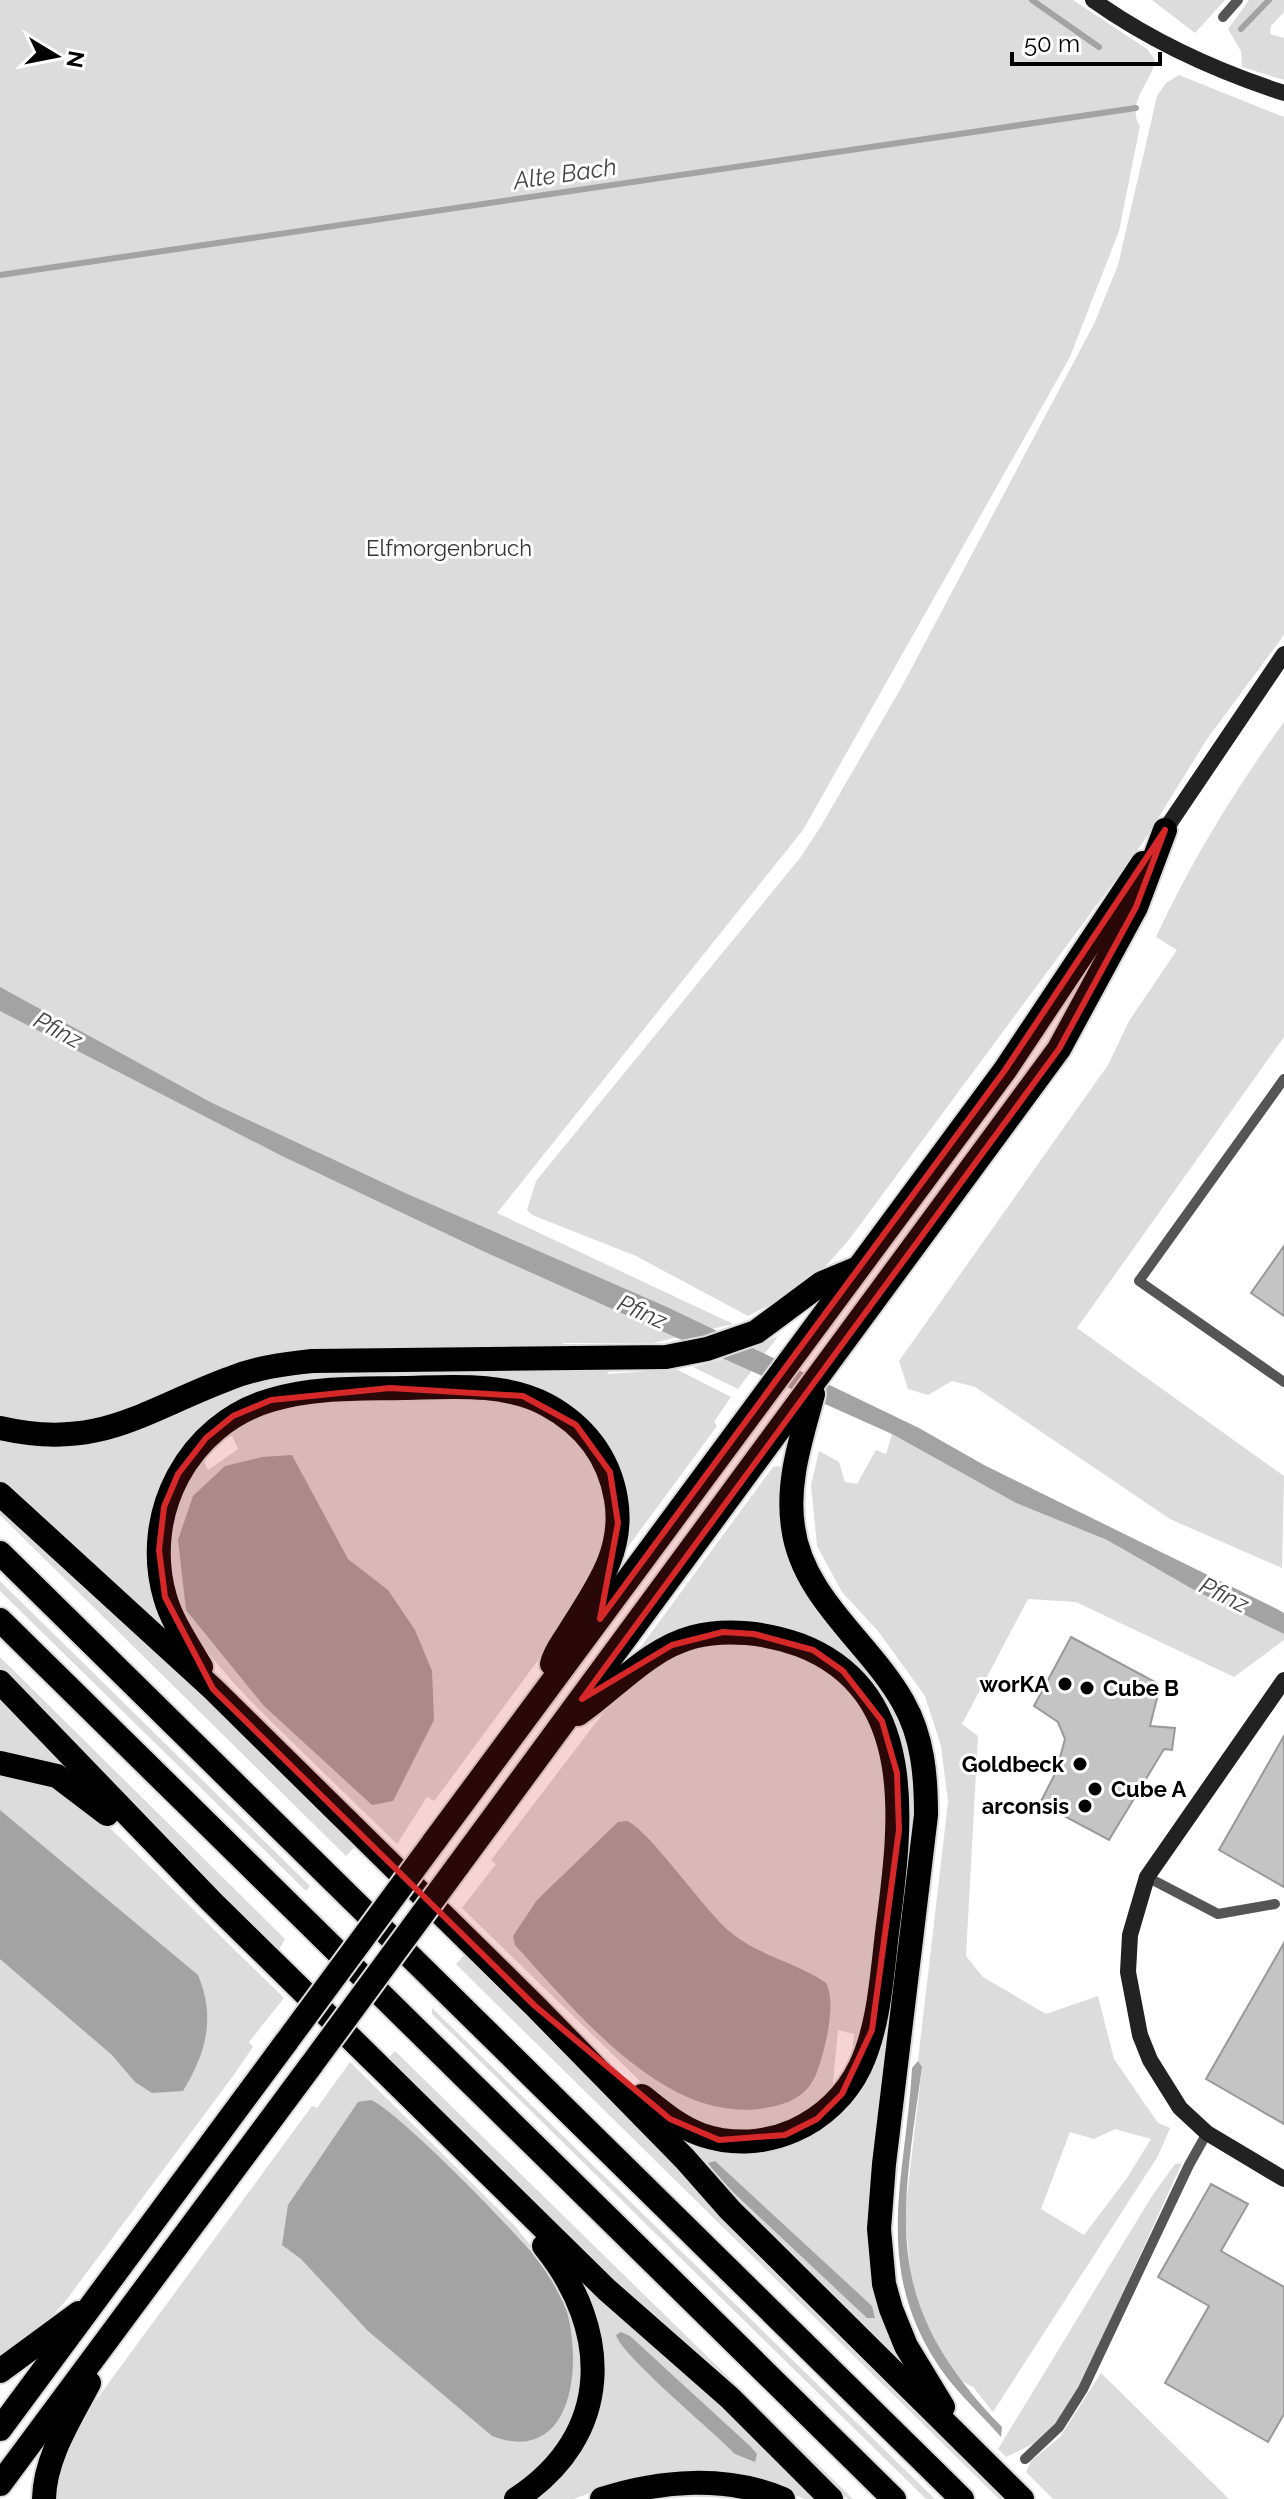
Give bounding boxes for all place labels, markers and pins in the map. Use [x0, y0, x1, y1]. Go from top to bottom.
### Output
place label: worKA [980, 1671, 1049, 1697]
marker: worKA [1056, 1675, 1074, 1693]
place label: Cube B [1103, 1675, 1179, 1701]
marker: Cube B [1078, 1679, 1096, 1697]
place label: Goldbeck [962, 1751, 1065, 1777]
marker: Goldbeck [1071, 1755, 1089, 1773]
place label: Cube A [1111, 1776, 1186, 1802]
marker: Cube A [1086, 1780, 1104, 1798]
place label: arconsis [982, 1793, 1069, 1819]
marker: arconsis [1076, 1797, 1094, 1815]

